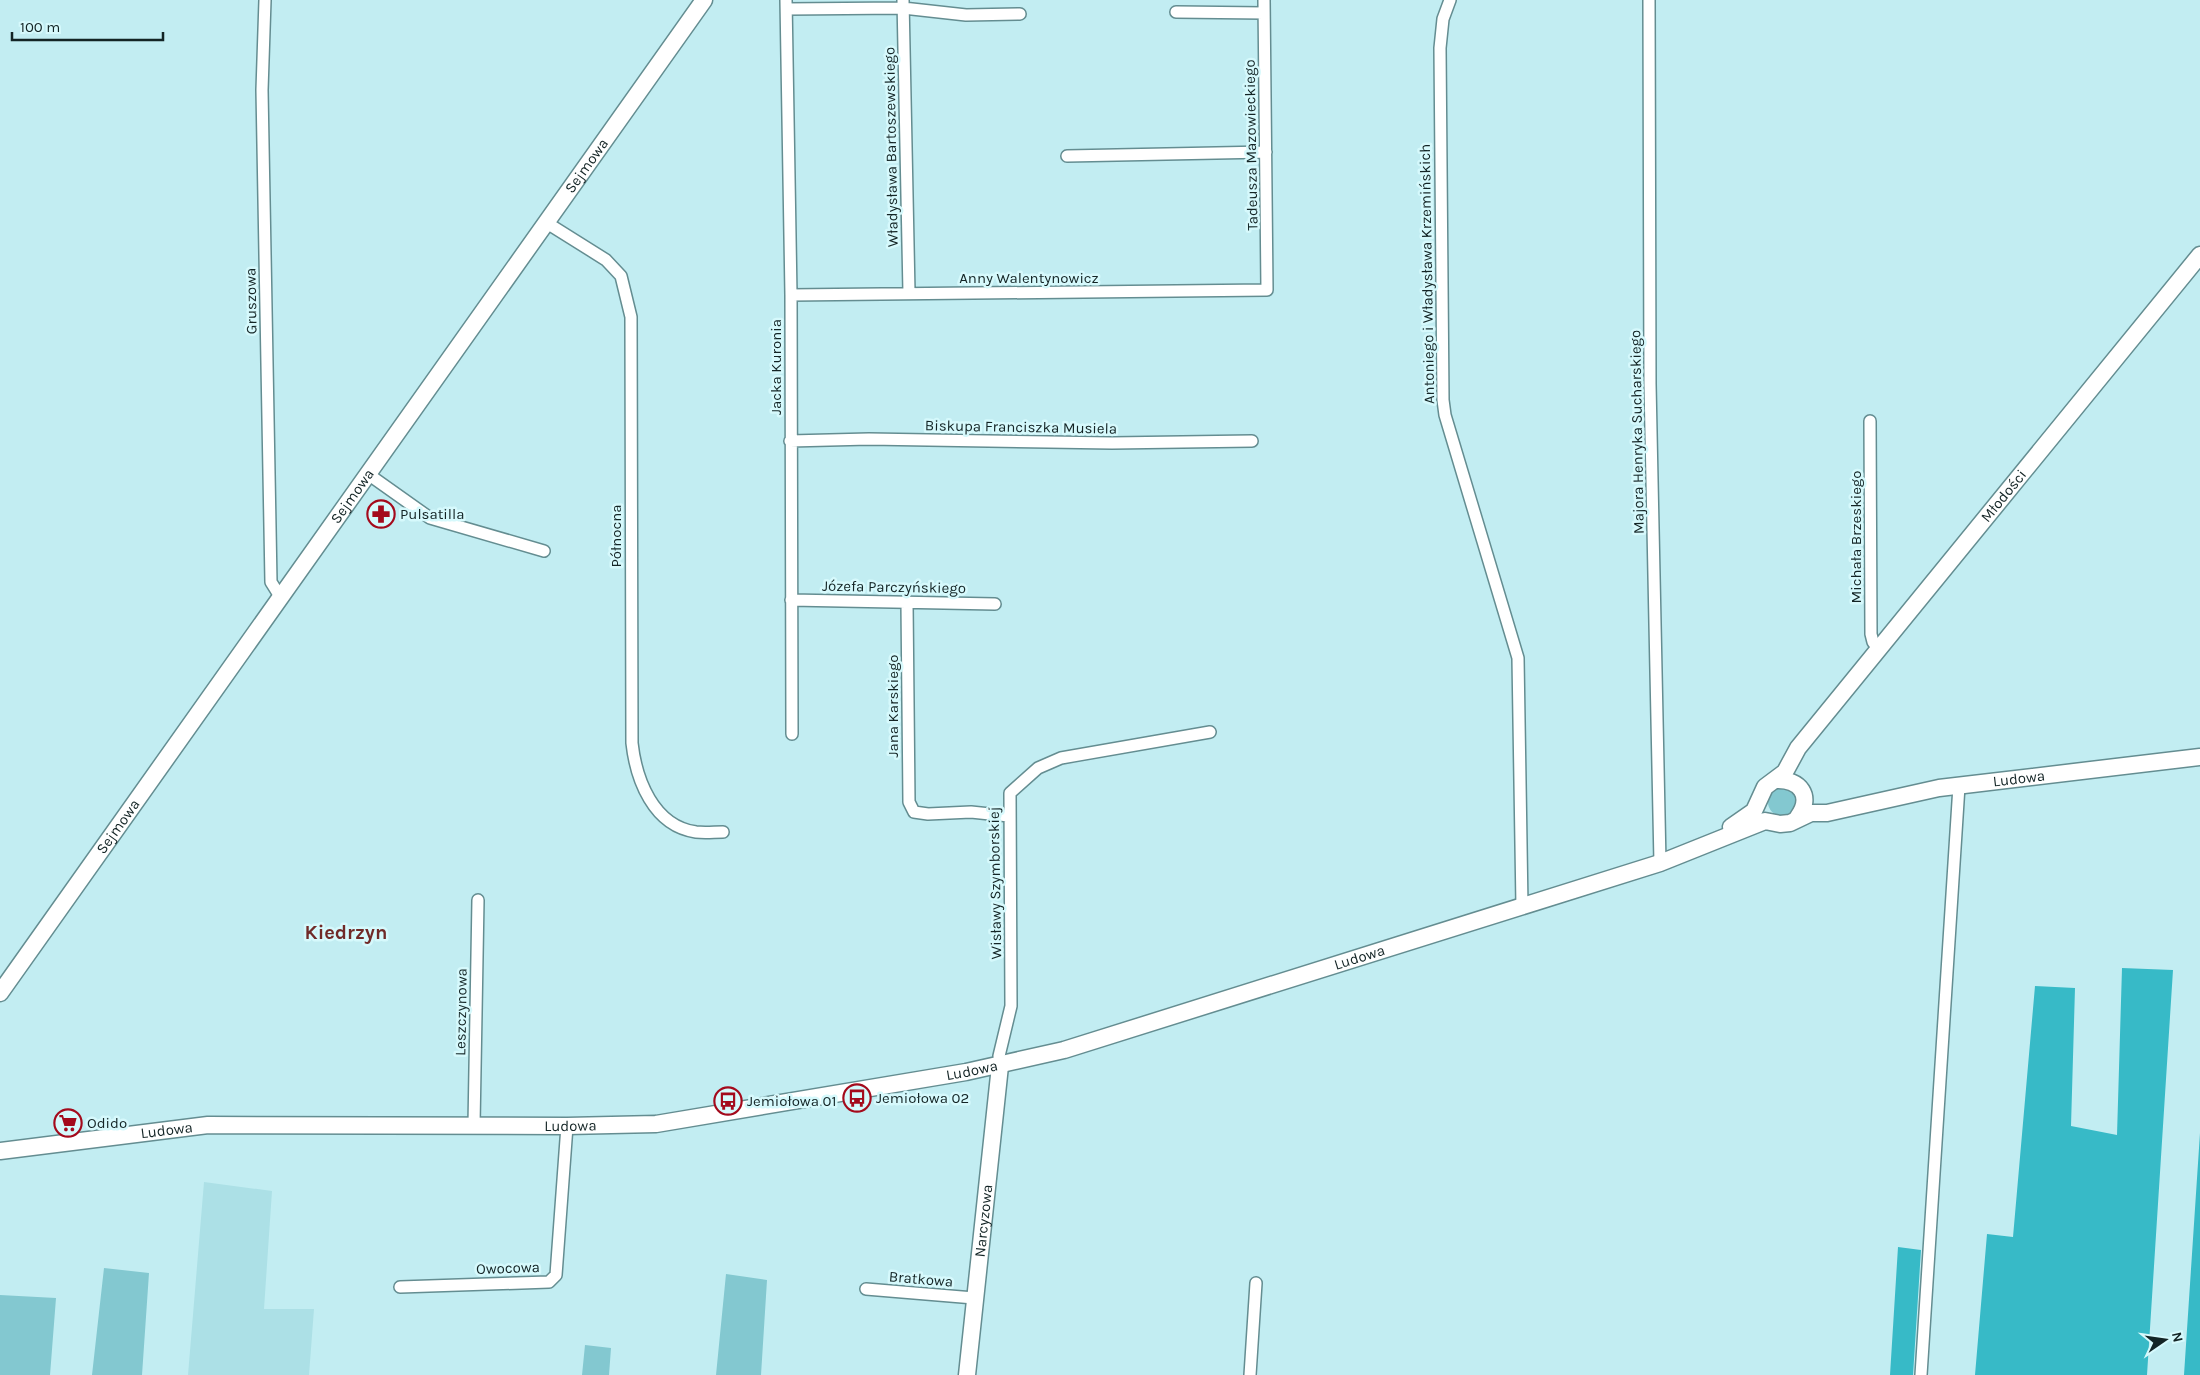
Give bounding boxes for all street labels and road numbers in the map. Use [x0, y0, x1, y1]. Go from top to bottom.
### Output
street label: Władysława Bartoszewskiego [880, 47, 902, 247]
street label: Tadeusza Mazowieckiego [1241, 59, 1261, 231]
street label: Sejmowa [561, 135, 612, 197]
street label: Antoniego i Władysława Krzemińskich [1416, 144, 1438, 404]
street label: Gruszowa [241, 268, 261, 334]
street label: Anny Walentynowicz [959, 269, 1099, 287]
street label: Jacka Kuronia [767, 319, 785, 415]
street label: Majora Henryka Sucharskiego [1626, 330, 1648, 534]
street label: Biskupa Franciszka Musiela [925, 416, 1117, 438]
street label: Sejmowa [327, 465, 378, 527]
street label: Młodości [1977, 466, 2030, 526]
street label: Michała Brzeskiego [1847, 471, 1865, 603]
street label: Północna [607, 505, 625, 568]
street label: Józefa Parczyńskiego [822, 577, 966, 597]
street label: Jana Karskiego [884, 654, 902, 758]
street label: Ludowa [1992, 766, 2046, 791]
street label: Sejmowa [92, 796, 144, 857]
street label: Wisławy Szymborskiej [985, 807, 1005, 959]
street label: Ludowa [1332, 941, 1387, 974]
street label: Leszczynowa [451, 968, 471, 1056]
street label: Ludowa [945, 1056, 999, 1084]
street label: Ludowa [544, 1116, 597, 1135]
street label: Ludowa [140, 1118, 194, 1142]
street label: Narcyzowa [971, 1184, 996, 1258]
street label: Owocowa [476, 1258, 540, 1278]
street label: Bratkowa [888, 1267, 954, 1291]

